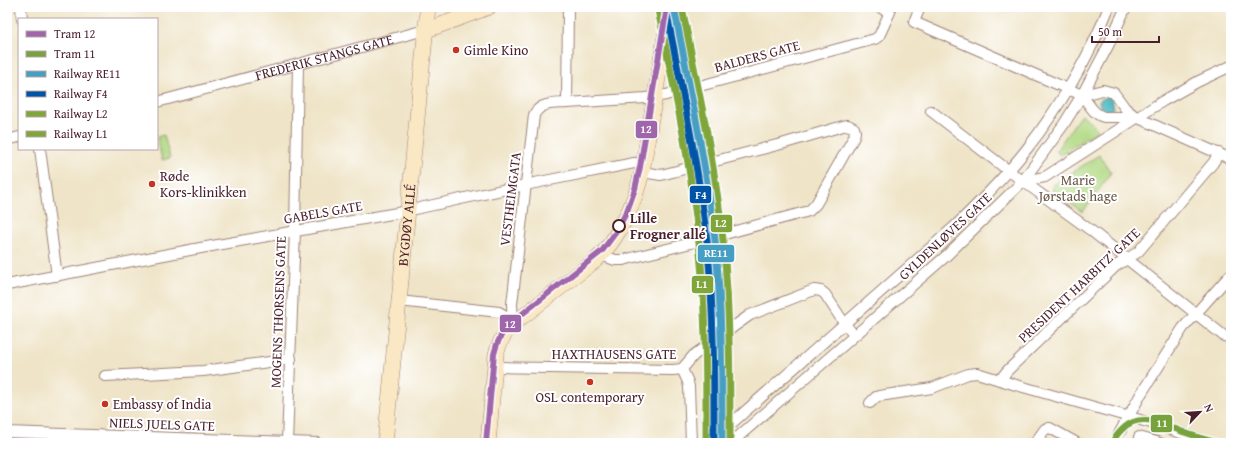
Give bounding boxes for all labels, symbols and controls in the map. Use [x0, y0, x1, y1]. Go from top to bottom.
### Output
legend [18, 18, 158, 150]
scale bar [1092, 18, 1159, 44]
text: 50 m [1098, 23, 1122, 40]
text: Tram 12 [54, 25, 95, 42]
street label: FREDERIK STANGS GATE [253, 29, 395, 85]
street label: BALDERS GATE [712, 35, 802, 77]
place label: Gimle Kino [464, 40, 528, 60]
text: Tram 11 [54, 45, 95, 62]
marker: Gimle Kino [451, 45, 461, 55]
text: Railway RE11 [54, 65, 121, 82]
text: Railway F4 [54, 85, 108, 102]
text: Railway L2 [54, 105, 108, 122]
line badge: 12 [635, 120, 658, 139]
text: 12 [640, 121, 652, 137]
text: Railway L1 [54, 125, 108, 142]
street label: VESTHEIMGATA [494, 150, 526, 247]
place label: Røde Kors-klinikken [160, 166, 247, 202]
park label: Marie Jørstads hage [1037, 170, 1118, 206]
marker: Røde Kors-klinikken [147, 179, 157, 189]
street label: BYGDØY ALLÉ [392, 183, 420, 267]
line badge: F4 [689, 185, 712, 204]
text: F4 [695, 187, 707, 203]
street label: GYLDENLØVES GATE [894, 188, 996, 284]
street label: GABELS GATE [282, 195, 364, 229]
place label: Lille Frogner allé [630, 208, 706, 244]
line badge: L2 [710, 214, 733, 233]
text: L2 [715, 215, 727, 231]
marker: Lille Frogner allé [612, 219, 626, 233]
street label: PRESIDENT HARBITZ’ GATE [1014, 223, 1144, 347]
street label: MOGENS THORSENS GATE [265, 236, 291, 388]
line badge: RE11 [697, 244, 735, 263]
text: RE11 [704, 245, 728, 261]
line badge: L1 [691, 275, 714, 294]
text: L1 [696, 276, 708, 292]
line badge: 12 [499, 314, 522, 333]
text: 12 [504, 316, 516, 332]
street label: HAXTHAUSENS GATE [552, 344, 676, 364]
marker: OSL contemporary [585, 377, 595, 387]
place label: OSL contemporary [535, 387, 645, 407]
north arrow [1180, 392, 1220, 432]
place label: Embassy of India [113, 394, 212, 414]
marker: Embassy of India [100, 399, 110, 409]
text: N [1200, 401, 1218, 415]
street label: NIELS JUELS GATE [109, 412, 215, 436]
line badge: 11 [1150, 414, 1173, 433]
text: 11 [1156, 415, 1168, 431]

